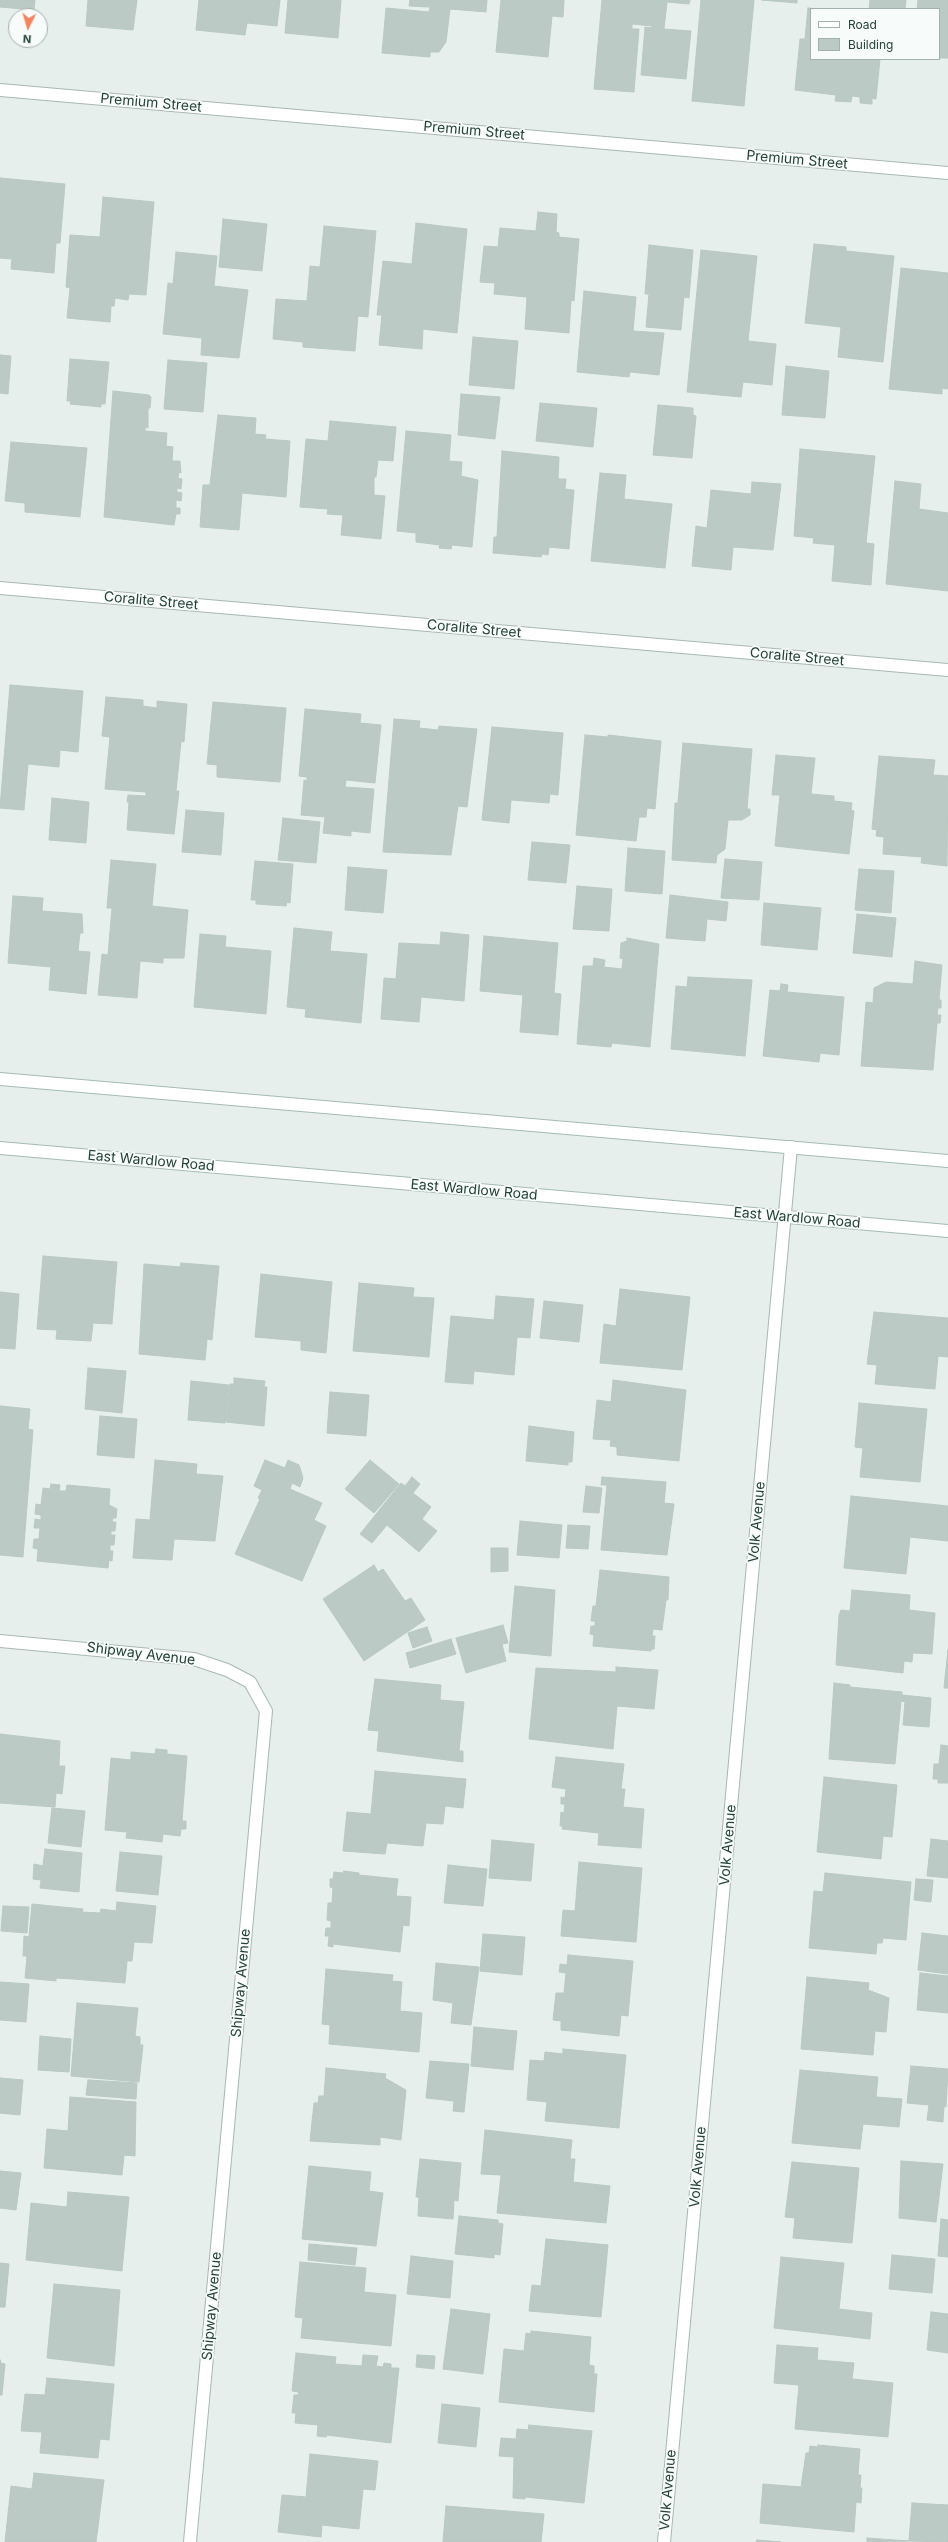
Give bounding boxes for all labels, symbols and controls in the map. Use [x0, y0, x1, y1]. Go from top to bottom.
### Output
north arrow [8, 8, 48, 48]
legend [810, 8, 940, 60]
text: Road [848, 17, 877, 32]
text: N [22, 32, 32, 46]
text: Building [848, 37, 893, 52]
street label: Premium Street [100, 90, 202, 116]
street label: Premium Street [423, 118, 525, 144]
street label: Premium Street [746, 147, 848, 173]
street label: Coralite Street [103, 589, 199, 613]
street label: Coralite Street [426, 617, 522, 641]
street label: Coralite Street [749, 645, 845, 669]
street label: East Wardlow Road [87, 1147, 215, 1175]
street label: East Wardlow Road [410, 1176, 538, 1204]
street label: East Wardlow Road [733, 1204, 861, 1232]
street label: Volk Avenue [745, 1481, 769, 1563]
street label: Shipway Avenue [86, 1639, 196, 1669]
street label: Volk Avenue [716, 1804, 740, 1886]
street label: Shipway Avenue [228, 1928, 254, 2038]
street label: Volk Avenue [686, 2126, 710, 2208]
street label: Shipway Avenue [199, 2251, 225, 2361]
street label: Volk Avenue [656, 2449, 680, 2531]

